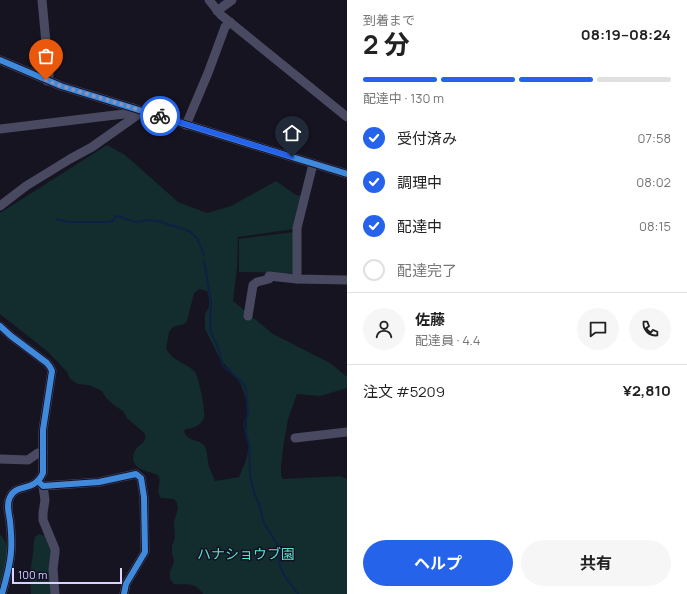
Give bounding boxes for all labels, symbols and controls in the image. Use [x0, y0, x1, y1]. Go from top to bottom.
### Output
text: 到着まで [363, 11, 415, 29]
text: 08:19–08:24 [581, 24, 671, 45]
text: 2 分 [363, 26, 410, 62]
pin [29, 39, 63, 80]
icon: bag [35, 45, 57, 67]
text: 配達中 · 130 m [363, 89, 444, 107]
courier [140, 96, 180, 136]
icon: bike [149, 105, 171, 127]
pin [275, 116, 309, 157]
icon: home [281, 122, 303, 144]
icon: check [363, 127, 385, 149]
text: 受付済み [397, 128, 457, 149]
text: 07:58 [638, 129, 671, 147]
icon: check [363, 171, 385, 193]
text: 調理中 [397, 172, 442, 193]
text: 08:02 [636, 173, 671, 191]
icon: check [363, 215, 385, 237]
text: 配達中 [397, 216, 442, 237]
text: 08:15 [639, 217, 671, 235]
text: 配達完了 [397, 260, 457, 281]
button: person [363, 308, 405, 350]
button: chat [577, 308, 619, 350]
button: phone [629, 308, 671, 350]
text: 佐藤 [415, 309, 445, 330]
text: 配達員 · 4.4 [415, 331, 481, 349]
text: ¥2,810 [623, 380, 671, 401]
text: 注文 #5209 [363, 381, 445, 402]
button: ヘルプ [363, 540, 513, 586]
button: 共有 [521, 540, 671, 586]
park label: ハナショウブ園 [197, 544, 295, 563]
scale bar [12, 566, 122, 585]
text: 100 m [18, 567, 47, 582]

